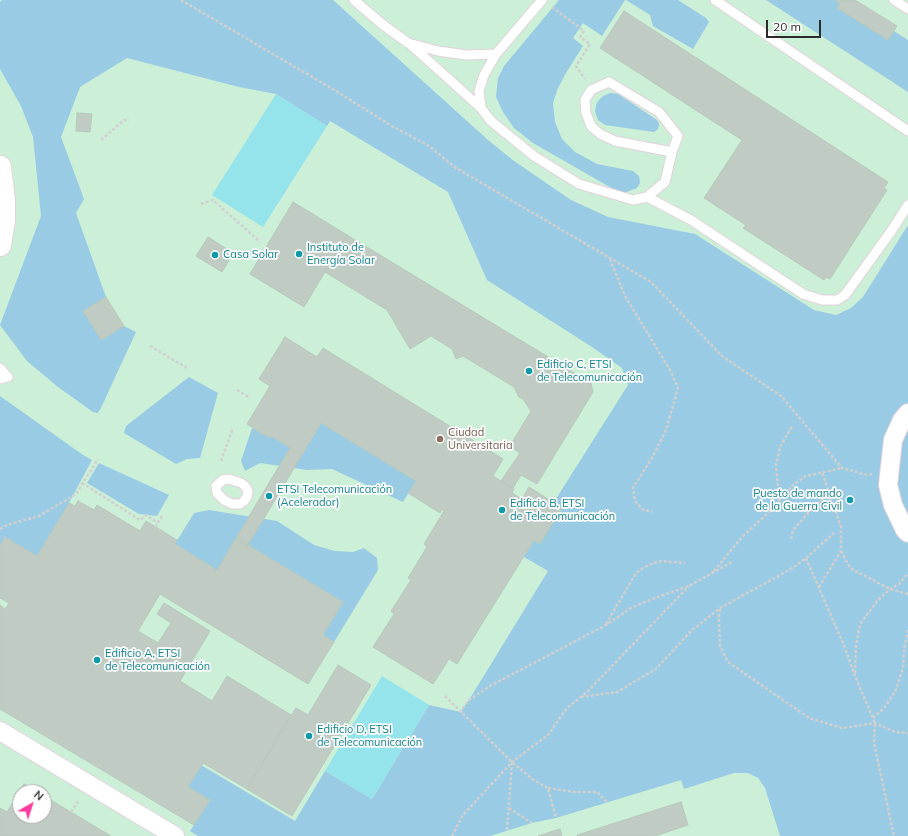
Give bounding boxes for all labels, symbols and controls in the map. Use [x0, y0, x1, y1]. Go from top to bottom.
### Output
scale bar [768, 12, 823, 38]
text: 20 m [773, 19, 801, 34]
place label: Instituto de Energía Solar [307, 241, 375, 267]
place label: Casa Solar [223, 248, 278, 262]
marker: Instituto de Energía Solar [294, 249, 304, 259]
marker: Casa Solar [210, 250, 220, 260]
place label: Edificio C, ETSI de Telecomunicación [537, 358, 642, 384]
marker: Edificio C, ETSI de Telecomunicación [524, 366, 534, 376]
place label: Ciudad Universitaria [448, 426, 513, 452]
marker: Ciudad Universitaria [435, 434, 445, 444]
place label: ETSI Telecomunicación (Acelerador) [277, 483, 392, 509]
place label: Puesto de mando de la Guerra Civil [753, 487, 842, 513]
marker: ETSI Telecomunicación (Acelerador) [264, 491, 274, 501]
marker: Puesto de mando de la Guerra Civil [845, 495, 855, 505]
place label: Edificio B, ETSI de Telecomunicación [510, 497, 615, 523]
marker: Edificio B, ETSI de Telecomunicación [497, 505, 507, 515]
place label: Edificio A, ETSI de Telecomunicación [105, 647, 210, 673]
marker: Edificio A, ETSI de Telecomunicación [92, 655, 102, 665]
place label: Edificio D, ETSI de Telecomunicación [317, 723, 422, 749]
marker: Edificio D, ETSI de Telecomunicación [304, 731, 314, 741]
north arrow [12, 784, 52, 824]
text: N [31, 787, 47, 804]

